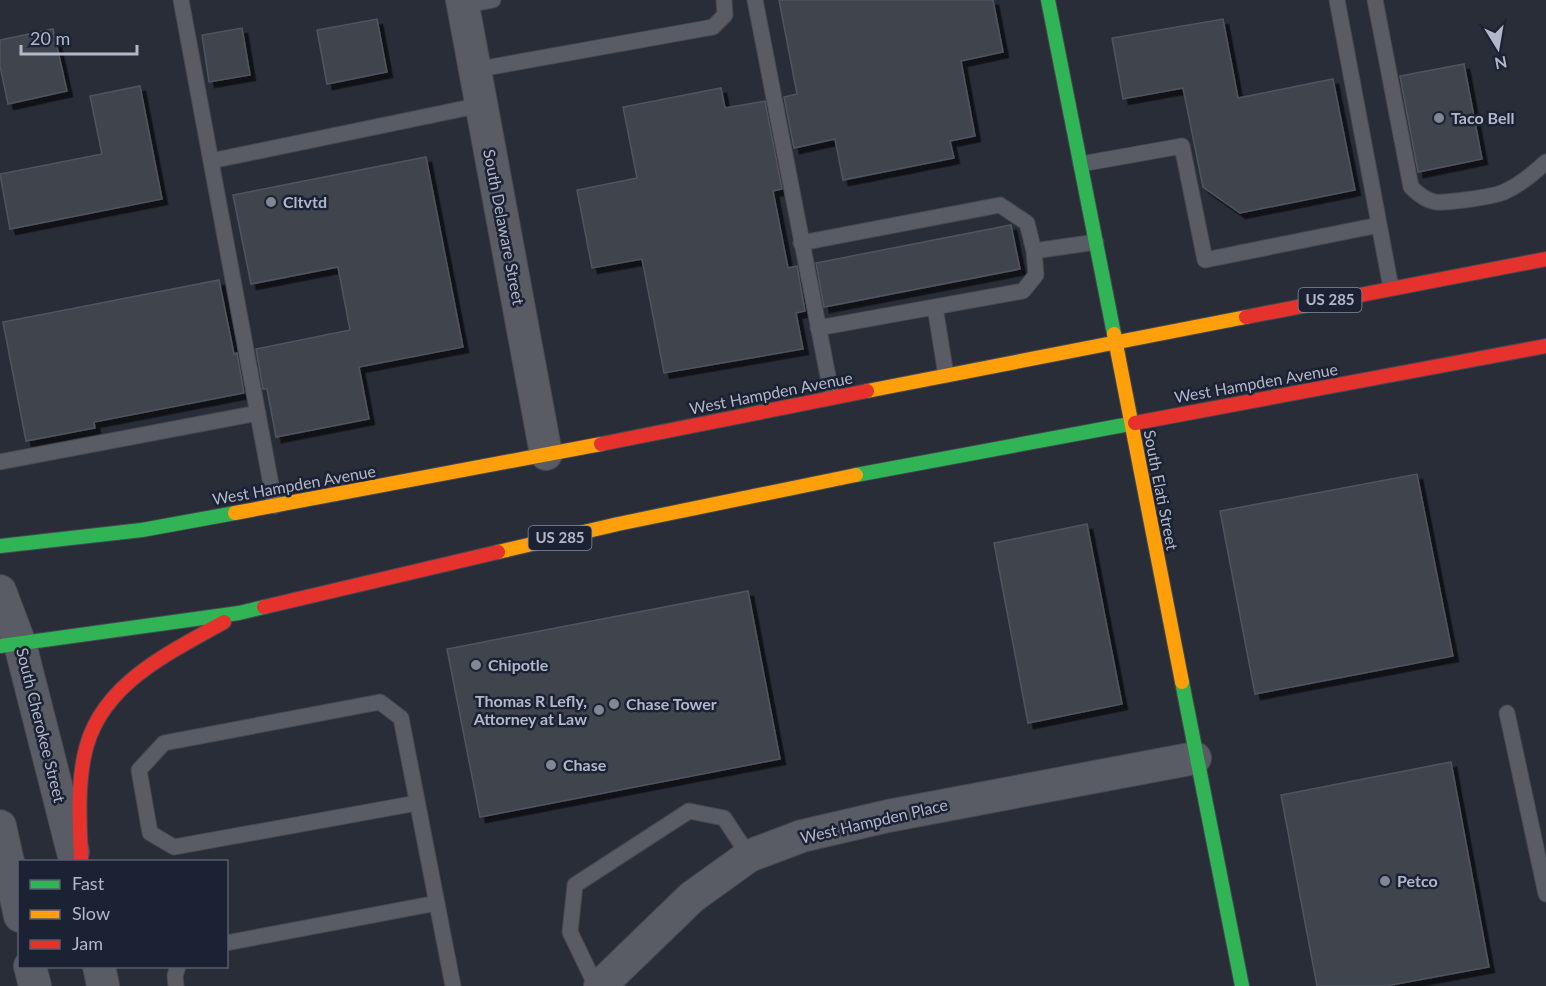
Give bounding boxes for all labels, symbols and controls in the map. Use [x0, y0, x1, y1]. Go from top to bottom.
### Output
scale bar [21, 18, 136, 56]
north arrow [1468, 18, 1528, 78]
text: 20 m [30, 27, 70, 49]
text: N [1493, 53, 1509, 74]
place label: Taco Bell [1451, 108, 1515, 127]
marker: Taco Bell [1432, 111, 1446, 125]
street label: South Delaware Street [480, 147, 529, 307]
place label: Cltvtd [283, 192, 327, 211]
marker: Cltvtd [264, 195, 278, 209]
road number: US 285 [1298, 288, 1362, 312]
street label: West Hampden Avenue [1173, 359, 1339, 406]
street label: West Hampden Avenue [688, 367, 854, 418]
street label: South Elati Street [1141, 428, 1183, 552]
street label: West Hampden Avenue [211, 461, 377, 508]
road number: US 285 [528, 526, 592, 550]
street label: South Cherokee Street [13, 646, 70, 804]
place label: Chipotle [488, 655, 549, 674]
marker: Chipotle [469, 658, 483, 672]
place label: Thomas R Lefly, Attorney at Law [473, 691, 587, 728]
place label: Chase Tower [626, 694, 717, 713]
marker: Chase Tower [607, 697, 621, 711]
marker: Thomas R Lefly, Attorney at Law [592, 703, 606, 717]
place label: Chase [563, 755, 607, 774]
marker: Chase [544, 758, 558, 772]
street label: West Hampden Place [798, 794, 949, 847]
legend [18, 860, 228, 968]
place label: Petco [1397, 871, 1438, 890]
text: Fast [72, 872, 105, 894]
marker: Petco [1378, 874, 1392, 888]
text: Slow [72, 902, 110, 924]
text: Jam [72, 932, 103, 954]

